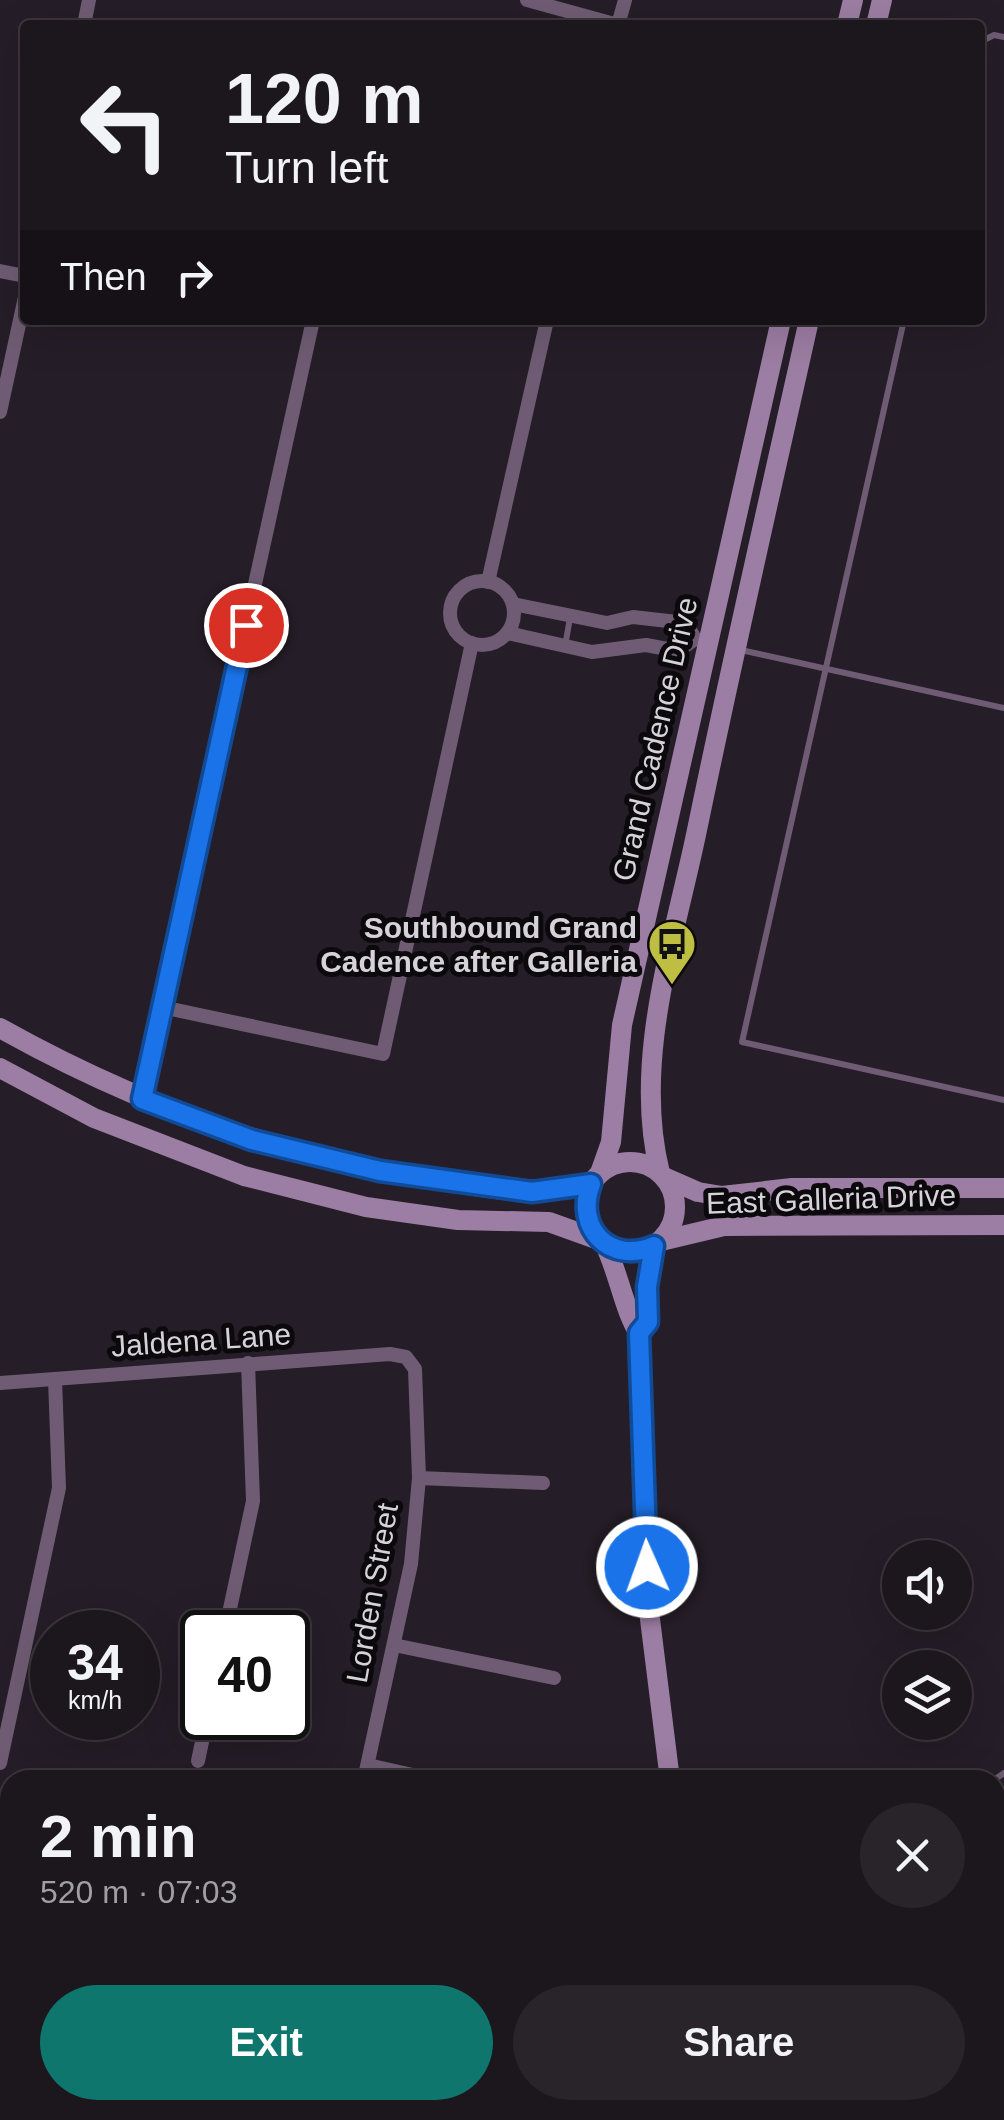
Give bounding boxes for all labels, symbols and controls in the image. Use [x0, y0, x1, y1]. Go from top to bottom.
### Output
icon: left [60, 60, 190, 190]
text: 120 m [225, 60, 423, 138]
text: Turn left [225, 142, 388, 193]
icon: right [167, 250, 222, 305]
text: Then [60, 256, 147, 298]
pin [204, 583, 289, 668]
street label: Grand Cadence Drive [606, 594, 704, 884]
icon: arrive [219, 598, 274, 653]
place label: Southbound Grand Cadence after Galleria [320, 911, 637, 978]
bus stop icon: Southbound Grand Cadence after Galleria [646, 918, 698, 986]
street label: East Galleria Drive [705, 1178, 957, 1220]
street label: Jaldena Lane [110, 1317, 292, 1363]
street label: Lorden Street [340, 1500, 404, 1685]
position arrow [595, 1515, 699, 1619]
map controls [882, 1540, 972, 1740]
button: sound [882, 1540, 972, 1630]
speed limit sign: 40 [180, 1610, 310, 1740]
text: 34 [67, 1635, 123, 1691]
button: layers [882, 1650, 972, 1740]
text: km/h [68, 1686, 122, 1714]
text: 2 min [40, 1803, 197, 1870]
button: close [860, 1803, 965, 1908]
text: 520 m · 07:03 [40, 1874, 237, 1910]
button: Exit [40, 1985, 493, 2100]
button: Share [513, 1985, 965, 2100]

